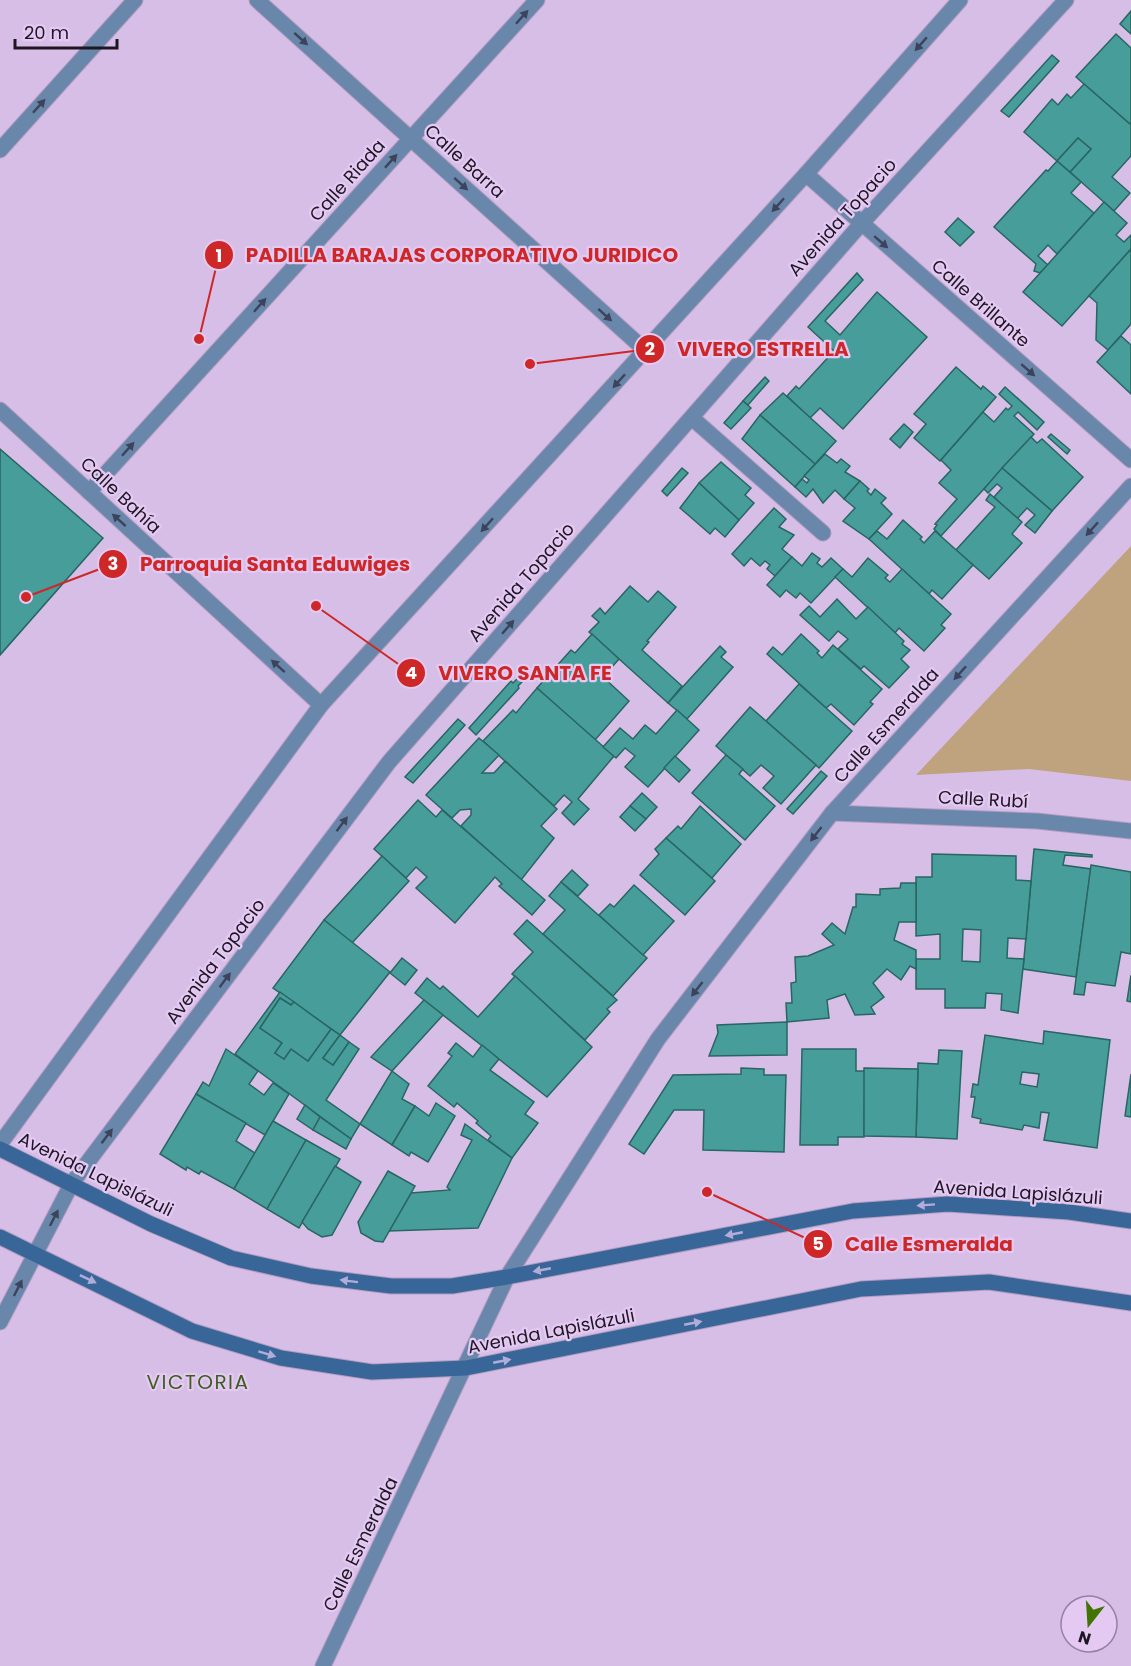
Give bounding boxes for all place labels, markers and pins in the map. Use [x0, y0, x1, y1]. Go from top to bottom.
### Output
callout: PADILLA BARAJAS CORPORATIVO JURIDICO [204, 236, 691, 274]
callout: VIVERO ESTRELLA [635, 330, 861, 368]
callout: Parroquia Santa Eduwiges [98, 545, 422, 583]
callout: VIVERO SANTA FE [396, 654, 624, 692]
callout: Calle Esmeralda [803, 1225, 1025, 1263]

